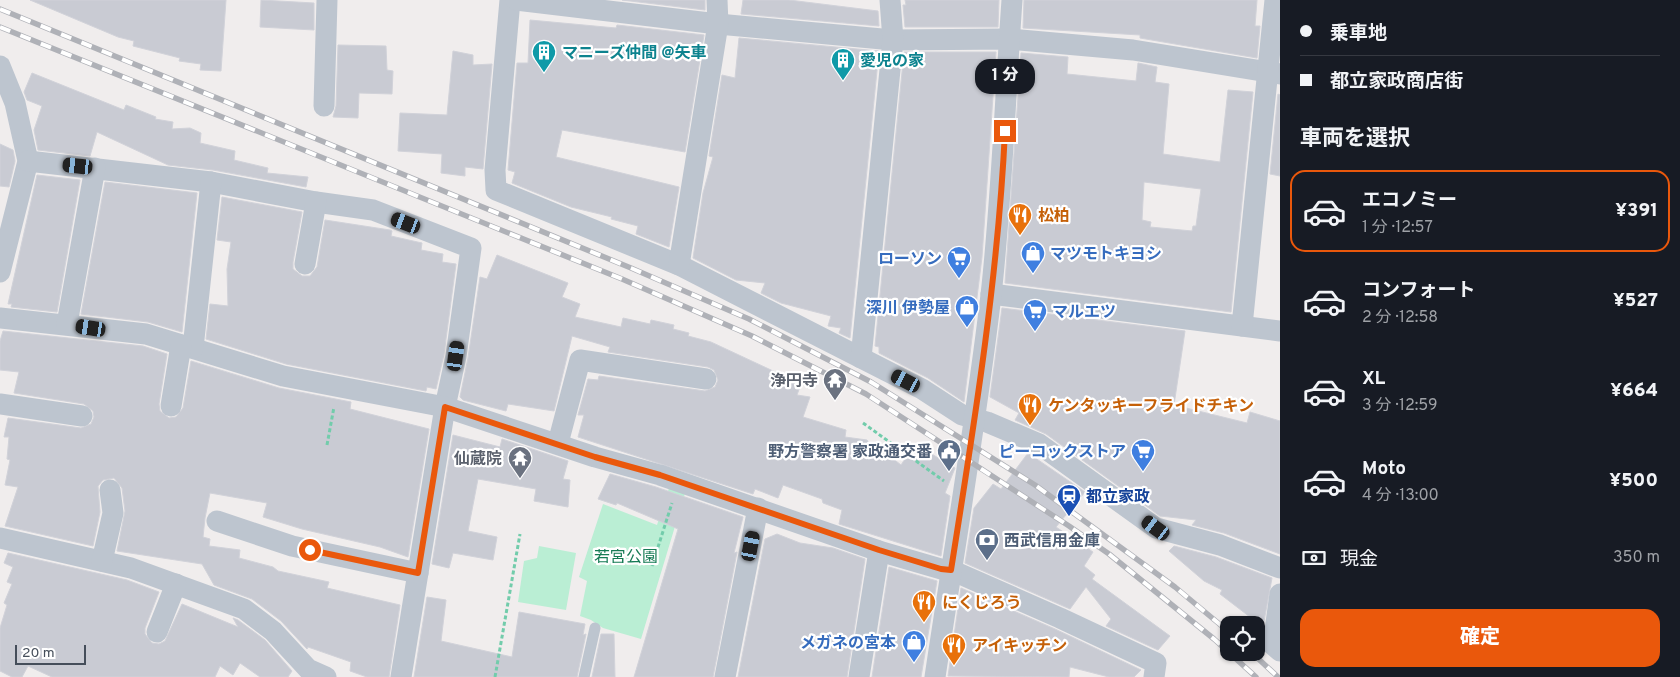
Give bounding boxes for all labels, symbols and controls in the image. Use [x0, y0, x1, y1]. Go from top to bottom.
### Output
text: 乗車地 [1330, 22, 1387, 46]
building icon: マニーズ仲間 @矢車 [531, 39, 557, 73]
place label: マニーズ仲間 @矢車 [562, 43, 707, 64]
building icon: 愛児の家 [830, 47, 856, 81]
place label: 愛児の家 [860, 52, 924, 72]
callout: 1 分 [975, 58, 1035, 94]
text: 1 分 [992, 66, 1018, 86]
text: 都立家政商店街 [1330, 70, 1463, 94]
route end [994, 120, 1016, 142]
text: 車両を選択 [1300, 126, 1410, 153]
car [62, 157, 93, 175]
icon: car [1302, 189, 1347, 234]
text: エコノミー [1362, 189, 1457, 213]
text: ¥391 [1615, 199, 1658, 223]
restaurant icon: 松柏 [1007, 202, 1033, 236]
place label: 松柏 [1038, 207, 1070, 227]
car [389, 211, 422, 235]
text: 1 分 · 12:57 [1362, 218, 1433, 238]
shop icon: マツモトキヨシ [1020, 240, 1046, 274]
supermarket icon: ローソン [946, 245, 972, 279]
place label: マツモトキヨシ [1050, 245, 1162, 265]
place label: ローソン [878, 250, 942, 270]
icon: car [1302, 279, 1347, 324]
text: コンフォート [1362, 279, 1475, 303]
text: ¥527 [1613, 289, 1658, 313]
shop icon: 深川 伊勢屋 [954, 294, 980, 328]
supermarket icon: マルエツ [1022, 298, 1048, 332]
place label: 深川 伊勢屋 [866, 299, 950, 319]
place label: マルエツ [1052, 303, 1116, 323]
text: 2 分 · 12:58 [1362, 308, 1438, 328]
car [75, 318, 106, 338]
car [446, 340, 465, 372]
temple icon: 浄円寺 [822, 367, 848, 401]
text: XL [1362, 367, 1385, 391]
car [889, 368, 922, 394]
icon: car [1302, 369, 1347, 414]
place label: 浄円寺 [770, 372, 818, 392]
text: ¥664 [1610, 379, 1658, 403]
restaurant icon: ケンタッキーフライドチキン [1017, 392, 1043, 426]
text: 3 分 · 12:59 [1362, 396, 1438, 416]
place label: ケンタッキーフライドチキン [1048, 397, 1254, 417]
public building icon: 野方警察署 家政通交番 [936, 438, 962, 472]
supermarket icon: ピーコックストア [1130, 438, 1156, 472]
place label: 野方警察署 家政通交番 [768, 443, 932, 463]
place label: ピーコックストア [998, 443, 1126, 463]
temple icon: 仙蔵院 [507, 445, 533, 479]
place label: 仙蔵院 [453, 450, 502, 470]
text: Moto [1362, 457, 1406, 481]
icon: car [1302, 459, 1347, 504]
text: ¥500 [1609, 469, 1658, 493]
station icon: 都立家政 [1056, 483, 1082, 517]
text: 4 分 · 13:00 [1362, 486, 1439, 506]
place label: 都立家政 [1086, 488, 1150, 508]
car [1139, 513, 1172, 543]
bank icon: 西武信用金庫 [974, 527, 1000, 561]
car [740, 530, 761, 562]
place label: 西武信用金庫 [1004, 532, 1100, 552]
route start [299, 539, 321, 561]
icon: cash [1300, 544, 1328, 572]
park label: 若宮公園 [594, 548, 658, 568]
text: 現金 [1340, 548, 1378, 572]
text: 350 m [1613, 548, 1660, 568]
restaurant icon: にくじろう [911, 589, 937, 623]
place label: にくじろう [942, 594, 1022, 614]
button: 確定 [1300, 609, 1660, 667]
map controls [1220, 616, 1265, 661]
button: locate [1220, 616, 1265, 661]
shop icon: メガネの宮本 [901, 629, 927, 663]
restaurant icon: アイキッチン [941, 632, 967, 666]
place label: メガネの宮本 [800, 634, 896, 654]
place label: アイキッチン [972, 637, 1067, 657]
scale bar [15, 642, 86, 665]
text: 20 m [22, 645, 55, 662]

